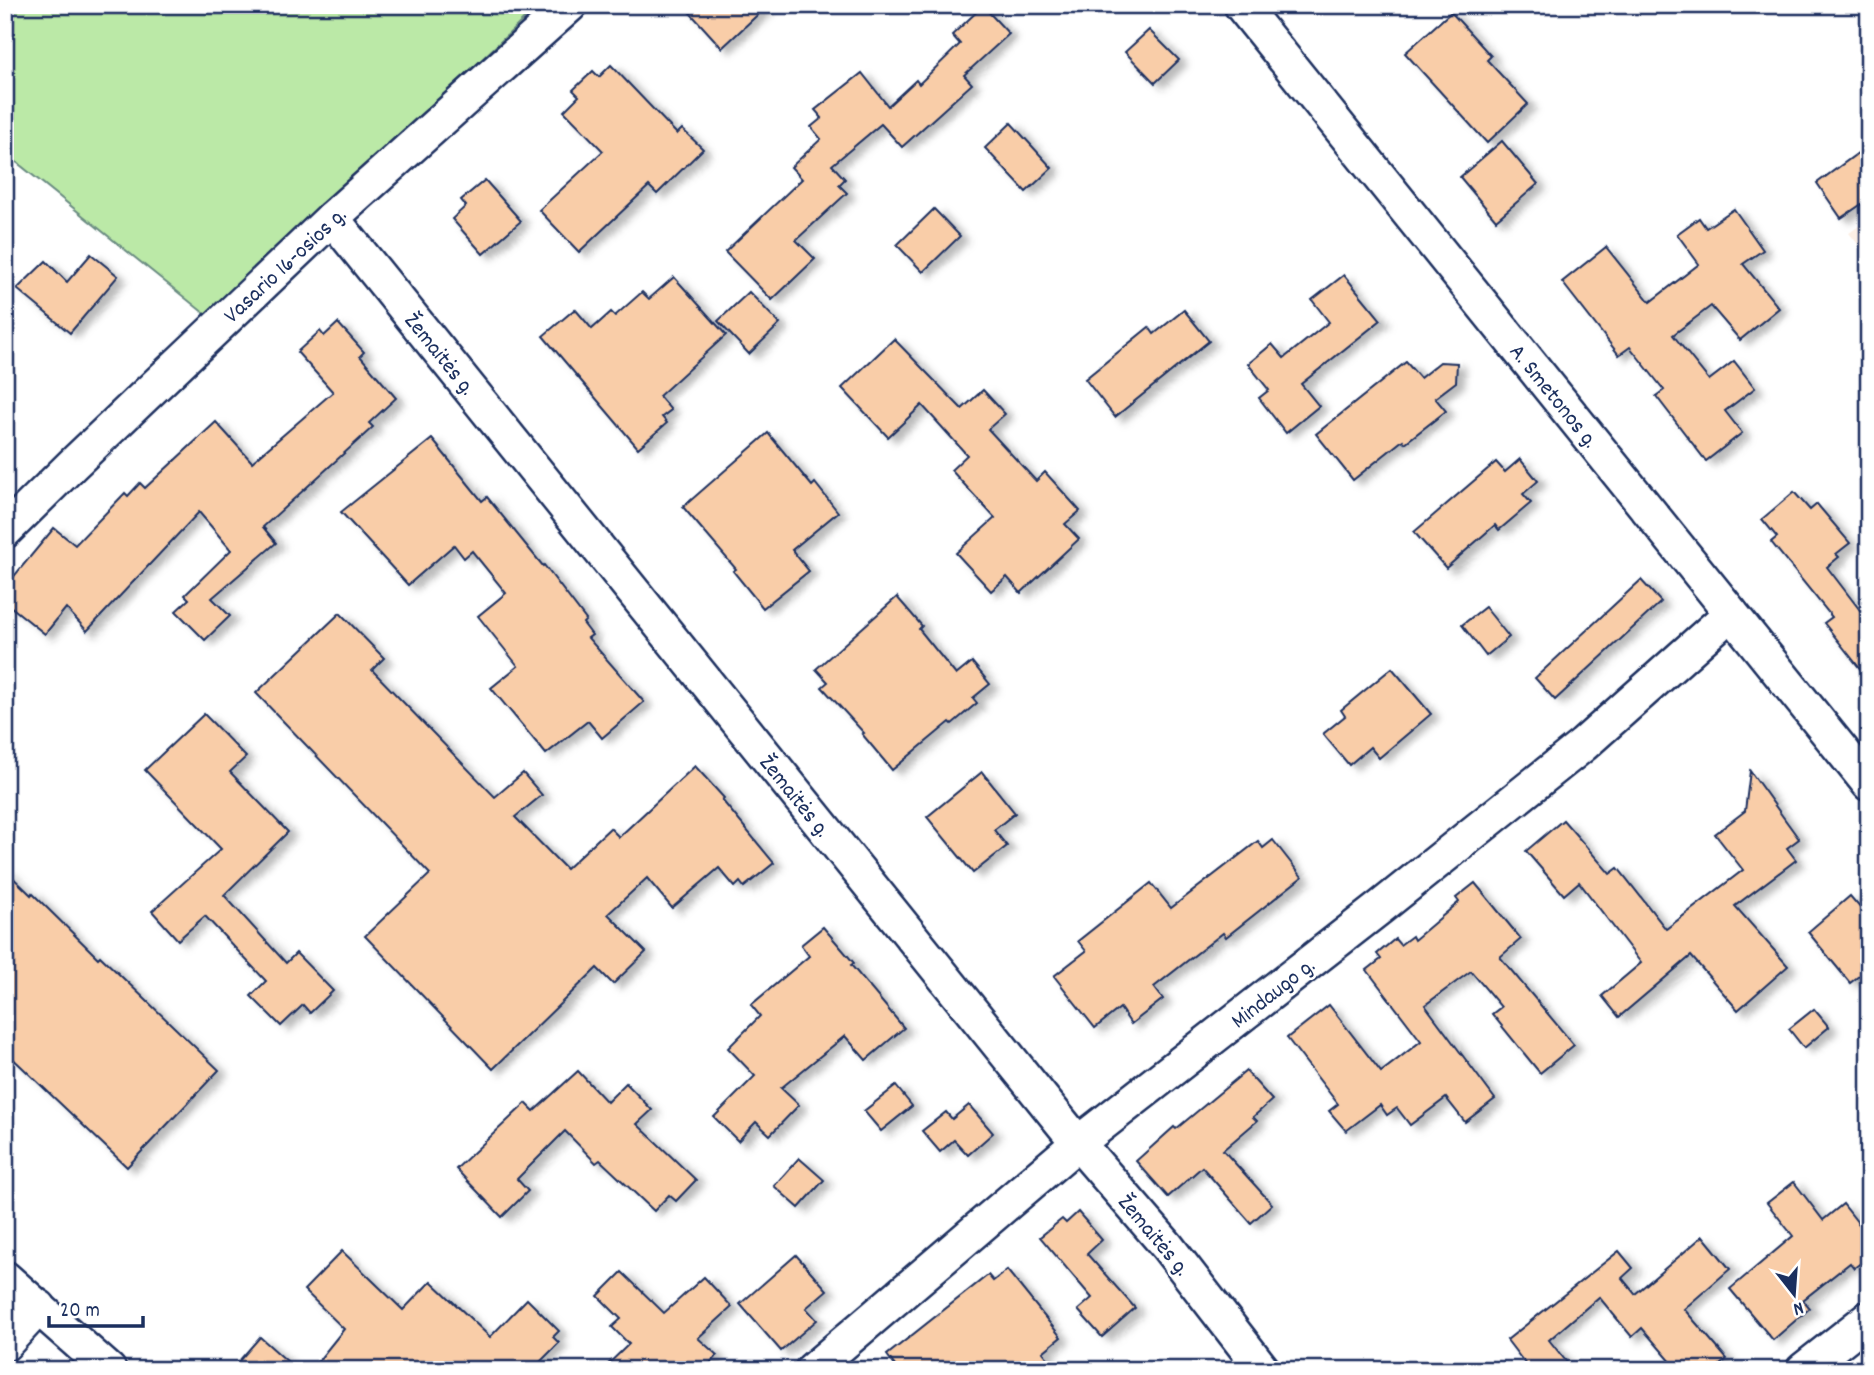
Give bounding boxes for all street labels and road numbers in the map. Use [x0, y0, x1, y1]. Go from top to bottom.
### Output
street label: Vasario 16-osios g. [217, 201, 355, 332]
street label: Žemaitės g. [394, 307, 482, 404]
street label: A. Smetonos g. [1500, 338, 1605, 457]
street label: Žemaitės g. [749, 749, 837, 846]
street label: Mindaugo g. [1225, 951, 1323, 1038]
street label: Žemaitės g. [1108, 1188, 1197, 1285]

